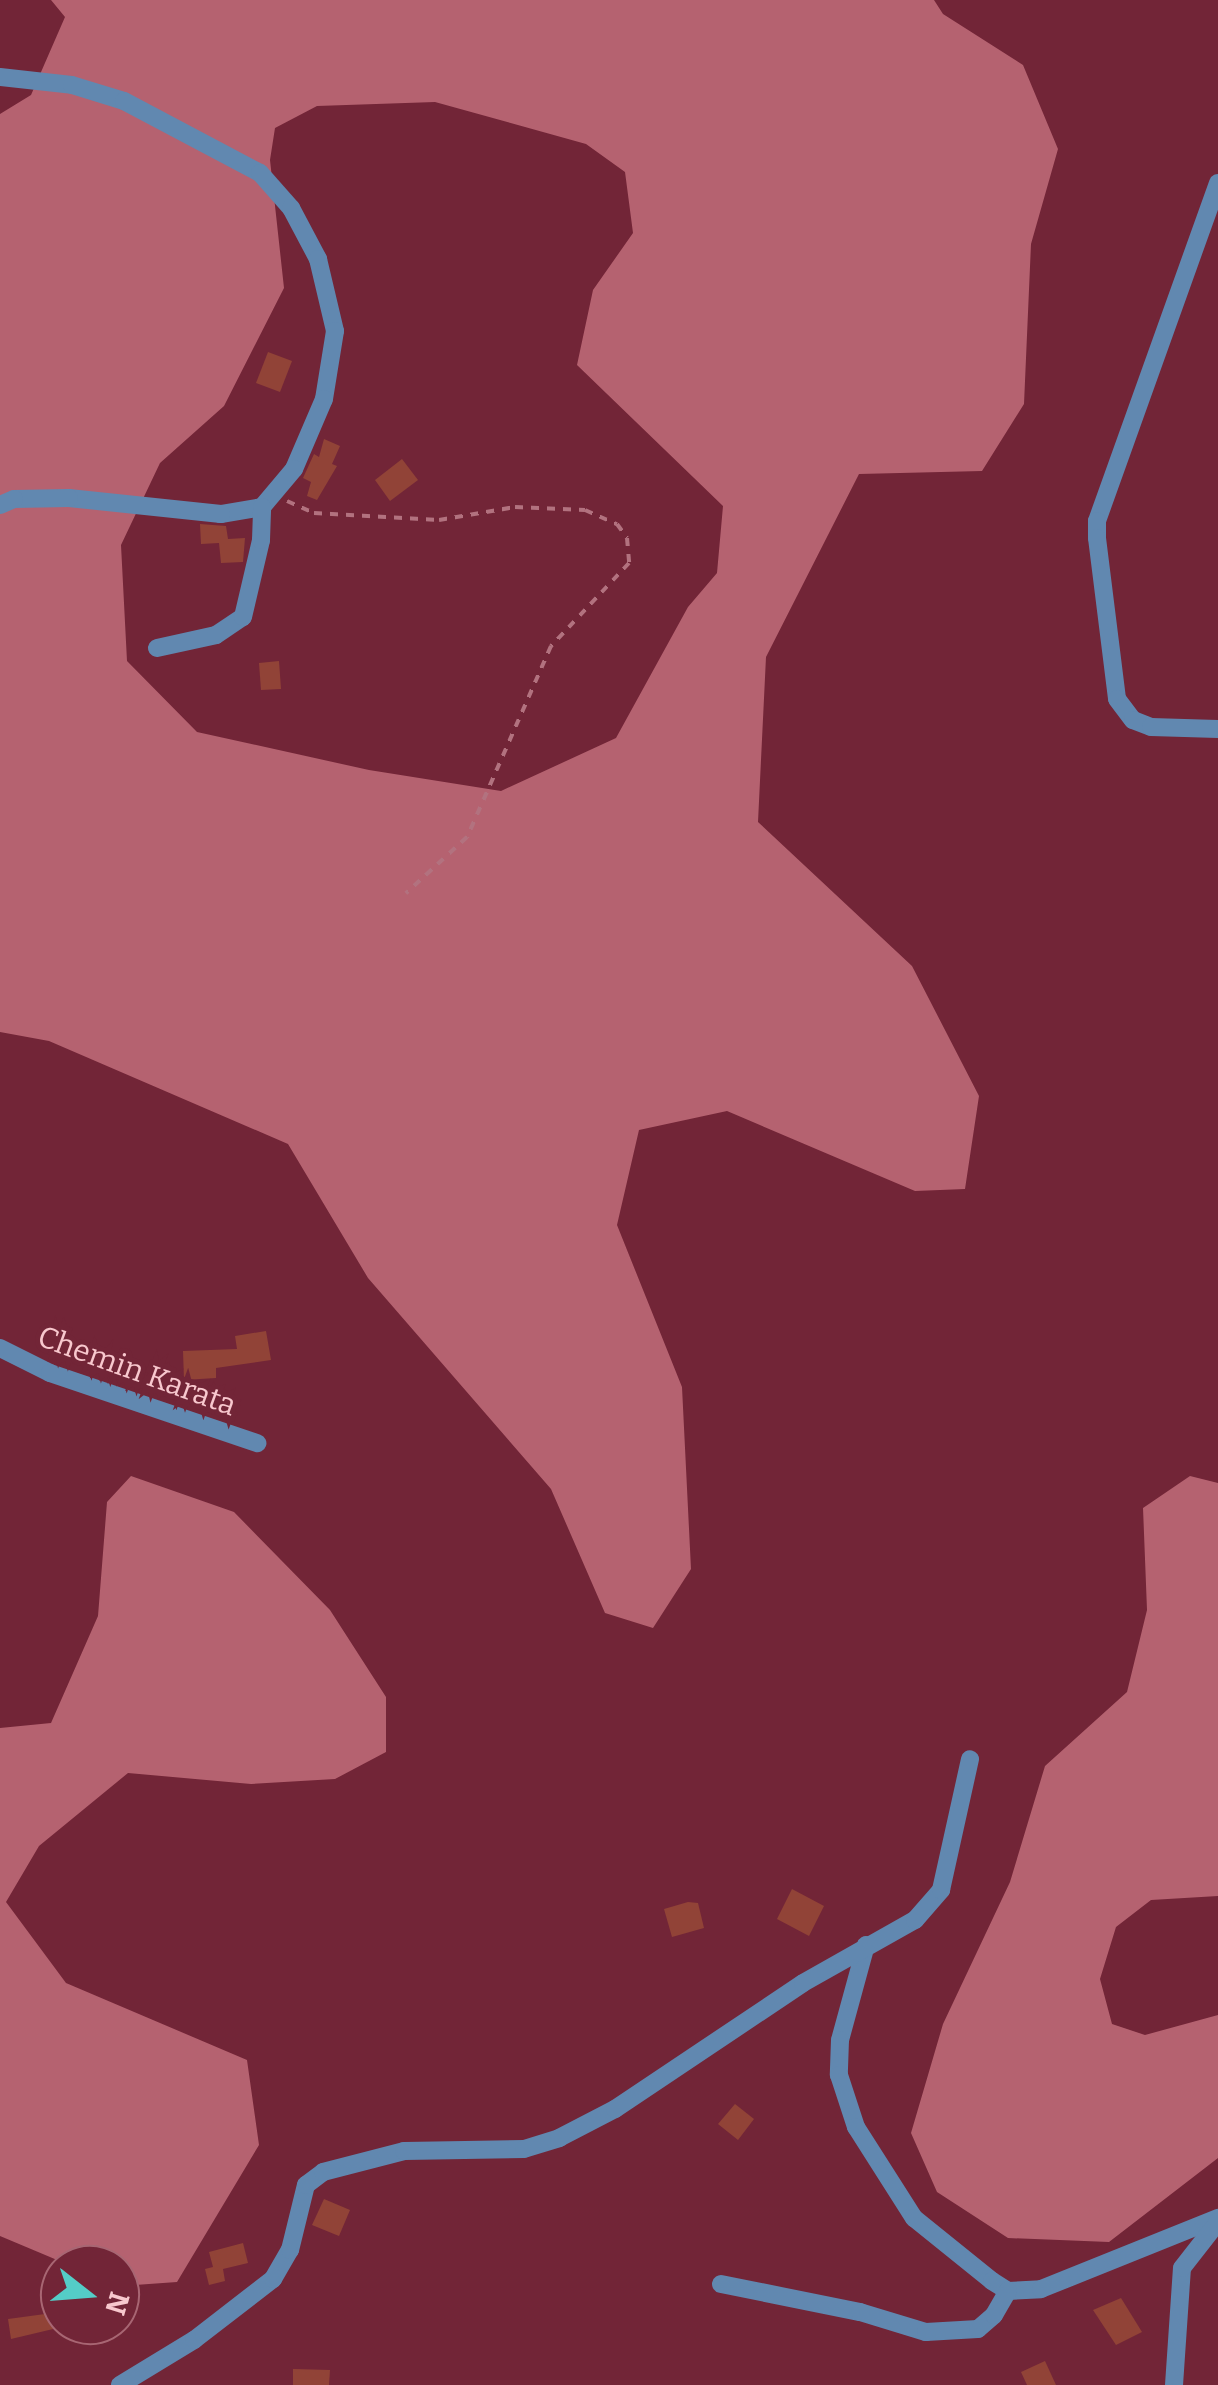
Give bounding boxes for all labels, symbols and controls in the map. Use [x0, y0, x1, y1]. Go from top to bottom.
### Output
street label: Chemin Karata [33, 1318, 241, 1424]
north arrow [40, 2245, 140, 2345]
text: N [98, 2288, 136, 2318]

